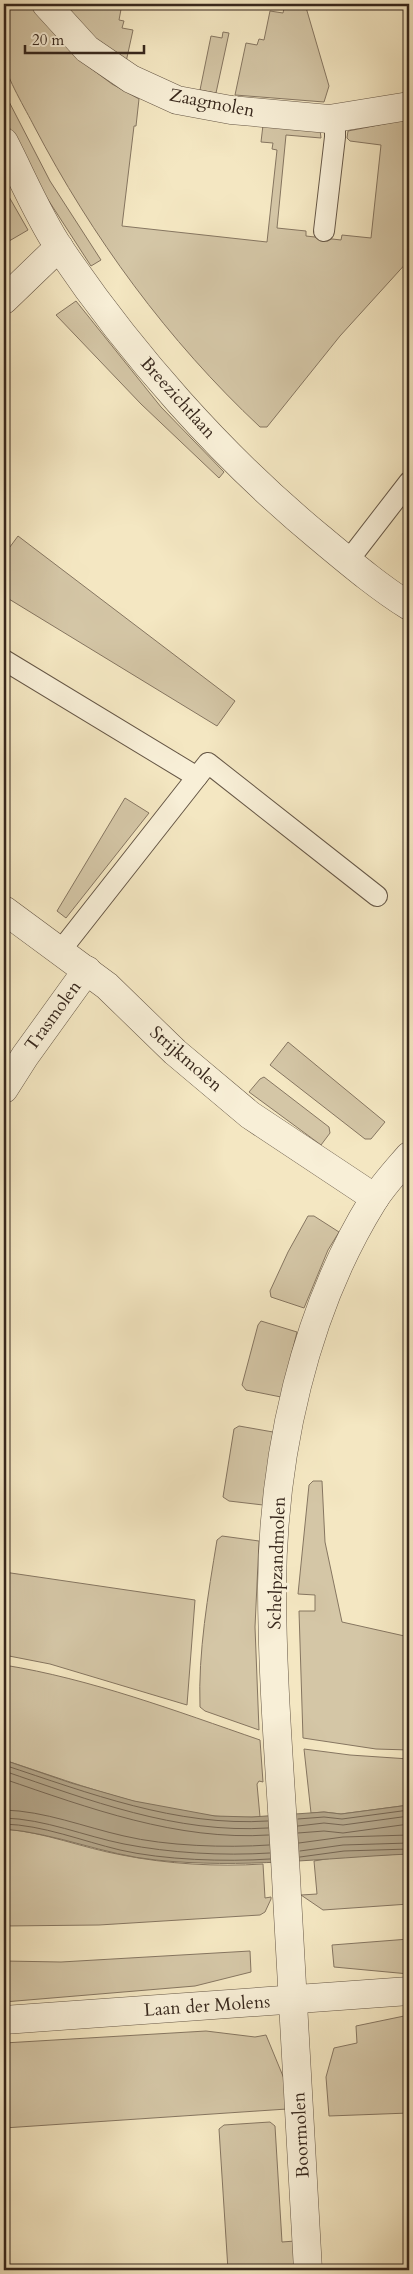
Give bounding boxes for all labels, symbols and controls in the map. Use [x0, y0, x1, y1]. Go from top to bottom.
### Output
scale bar [25, 22, 144, 54]
text: 20 m [32, 30, 64, 50]
street label: Zaagmolen [167, 82, 258, 124]
street label: Breezichtlaan [134, 352, 222, 445]
street label: Trasmolen [19, 975, 88, 1056]
street label: Strijkmolen [144, 1020, 228, 1098]
street label: Schelpzandmolen [262, 1495, 292, 1630]
street label: Laan der Molens [143, 1989, 271, 2023]
street label: Boormolen [286, 2091, 316, 2179]

